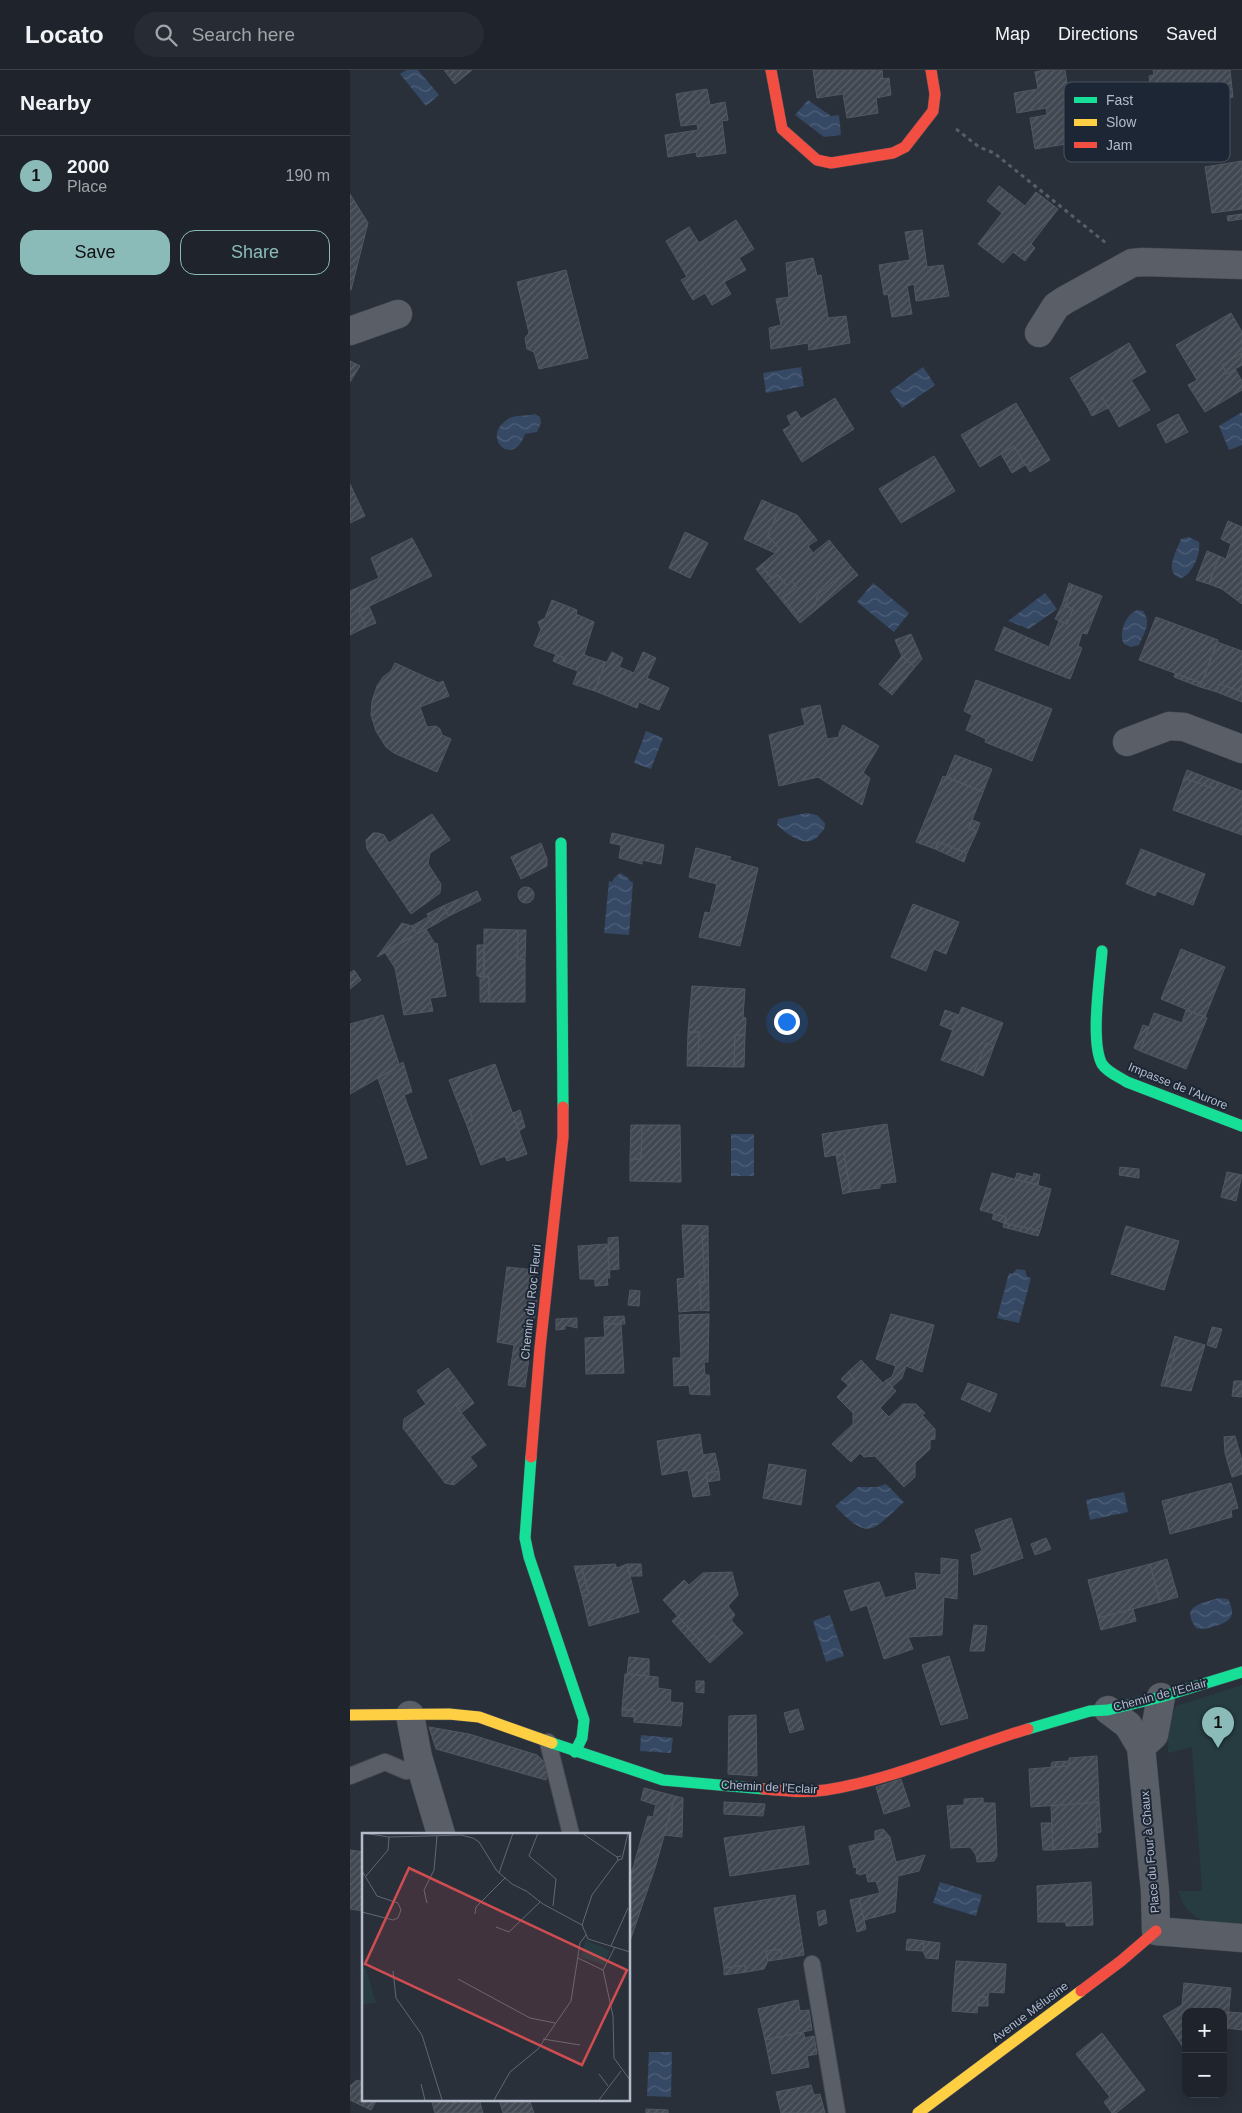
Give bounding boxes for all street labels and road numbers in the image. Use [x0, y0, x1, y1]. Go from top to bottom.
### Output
street label: Impasse de l'Aurore [1126, 1060, 1230, 1113]
street label: Chemin du Roc Fleuri [518, 1244, 544, 1360]
street label: Chemin de l'Eclair [1112, 1676, 1208, 1714]
street label: Chemin de l'Eclair [721, 1777, 817, 1797]
street label: Place du Four à Chaux [1138, 1790, 1162, 1914]
street label: Avenue Mélusine [989, 1979, 1071, 2045]

